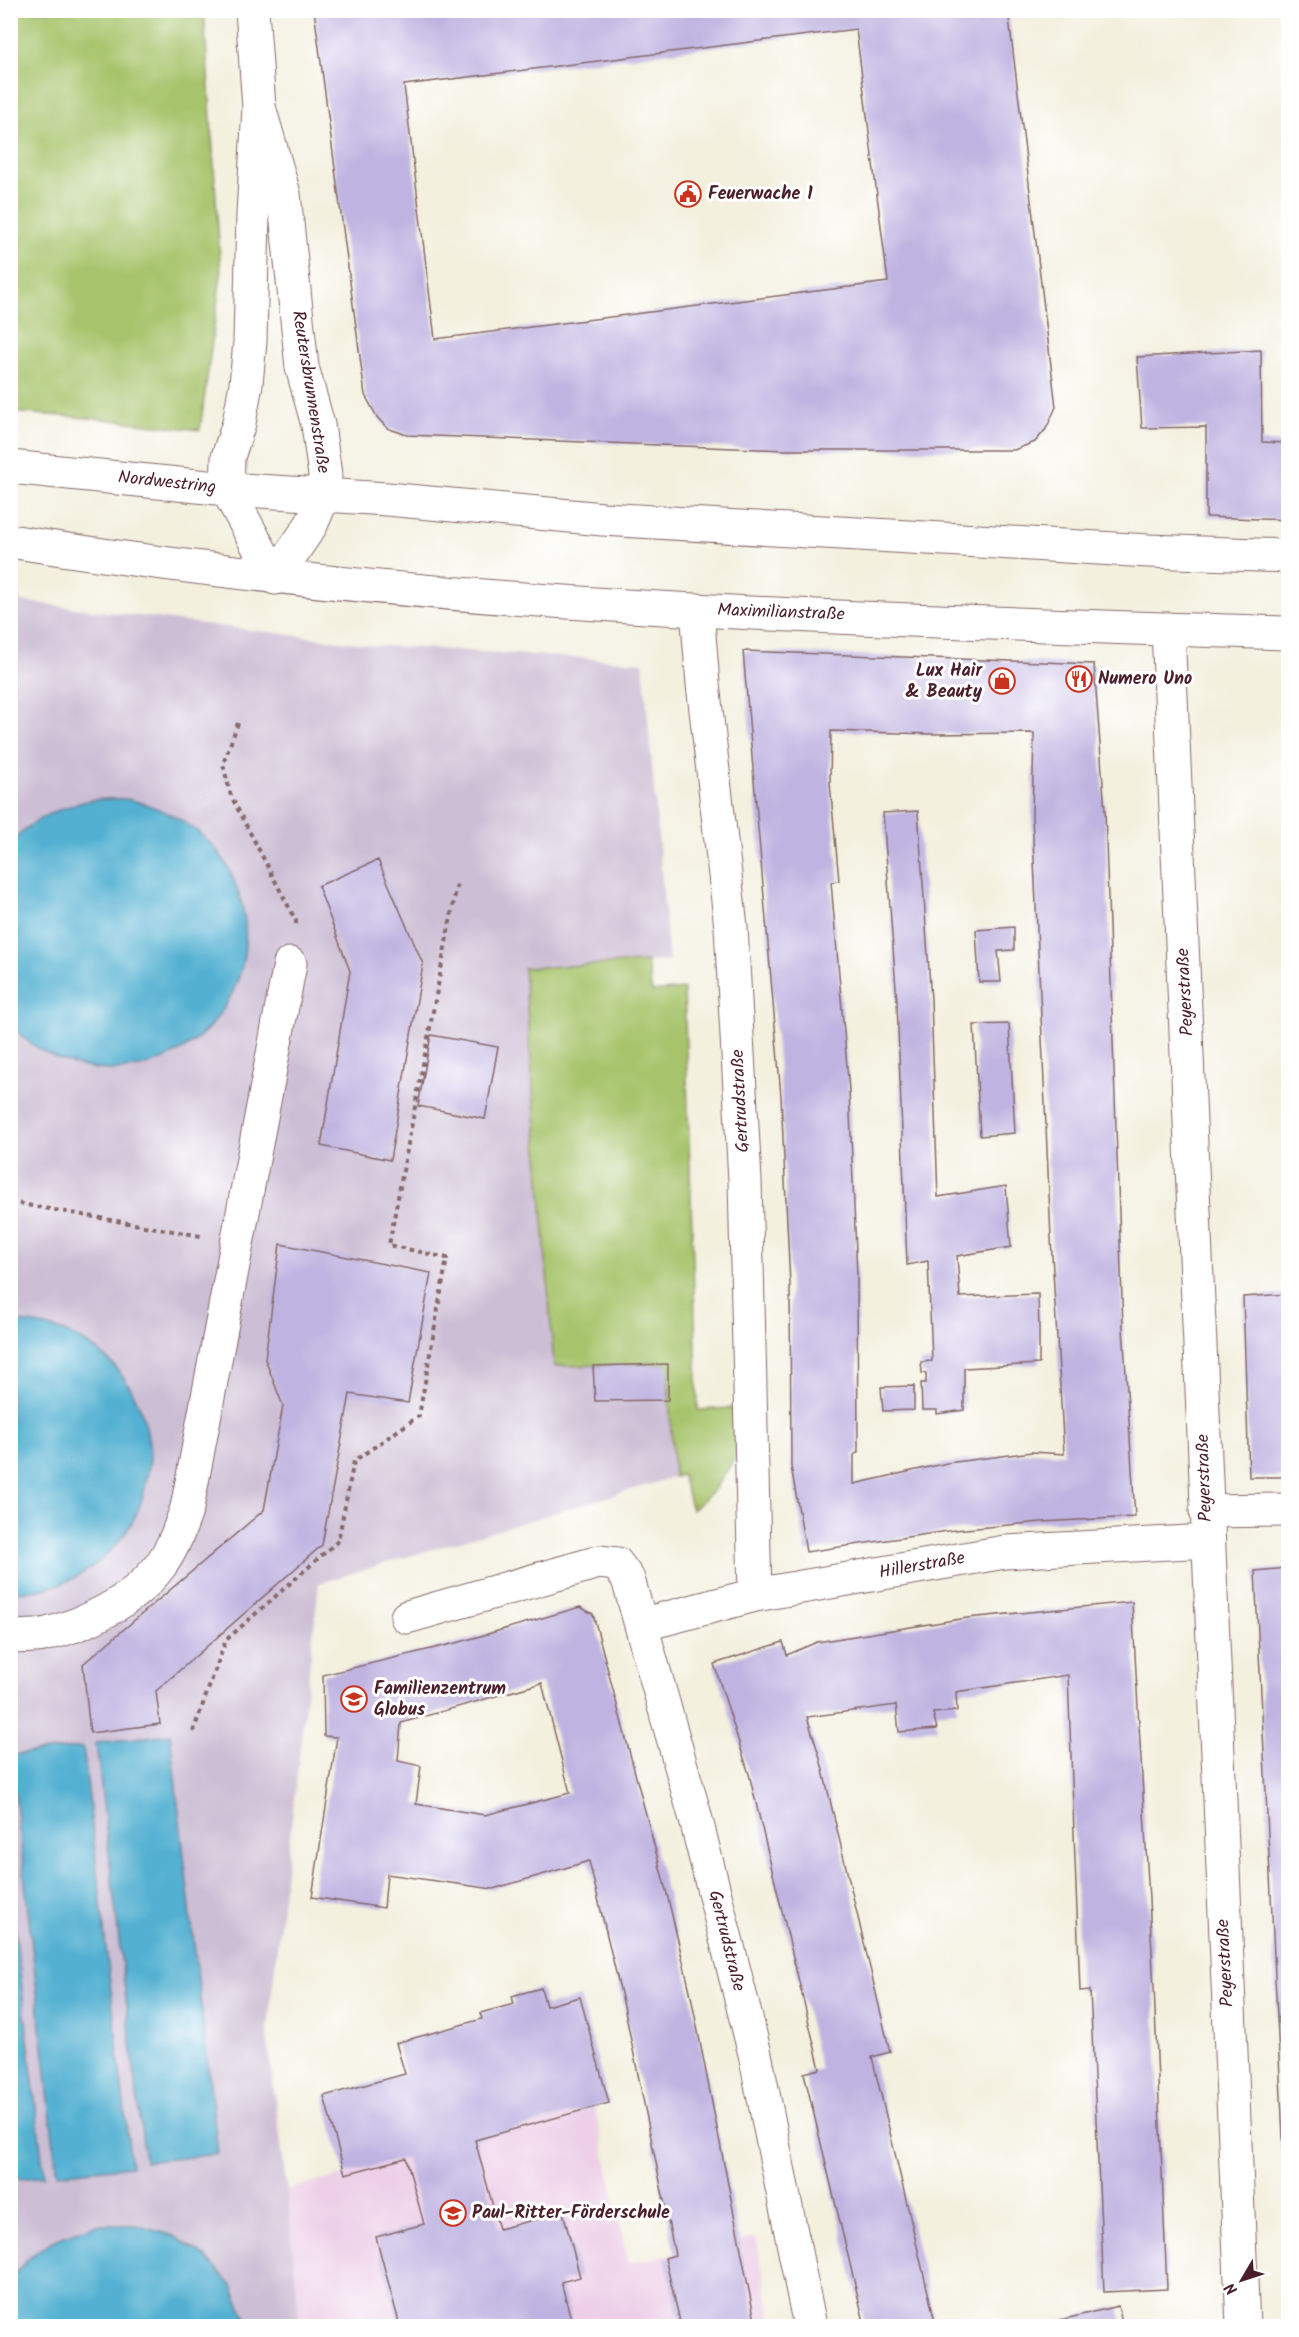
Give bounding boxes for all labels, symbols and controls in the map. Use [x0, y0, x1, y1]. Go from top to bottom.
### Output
public building icon: Feuerwache 1 [673, 179, 703, 209]
place label: Feuerwache 1 [708, 180, 813, 209]
street label: Reutersbrunnenstraße [283, 308, 337, 476]
street label: Nordwestring [116, 463, 218, 503]
street label: Maximilianstraße [717, 596, 845, 630]
place label: Lux Hair & Beauty [906, 657, 983, 707]
restaurant icon: Numero Uno [1064, 664, 1094, 694]
place label: Numero Uno [1098, 665, 1192, 694]
shop icon: Lux Hair & Beauty [987, 666, 1017, 696]
street label: Peyerstraße [1169, 947, 1203, 1037]
street label: Gertrudstraße [724, 1049, 758, 1153]
street label: Peyerstraße [1189, 1433, 1221, 1523]
street label: Hillerstraße [877, 1544, 967, 1588]
place label: Familienzentrum Globus [374, 1675, 506, 1725]
school or university icon: Familienzentrum Globus [339, 1684, 369, 1714]
street label: Gertrudstraße [699, 1887, 753, 1995]
street label: Peyerstraße [1209, 1918, 1243, 2008]
school or university icon: Paul-Ritter-Förderschule [438, 2198, 468, 2228]
place label: Paul-Ritter-Förderschule [472, 2199, 670, 2228]
north arrow [1212, 2250, 1272, 2310]
text: N [1219, 2277, 1244, 2300]

